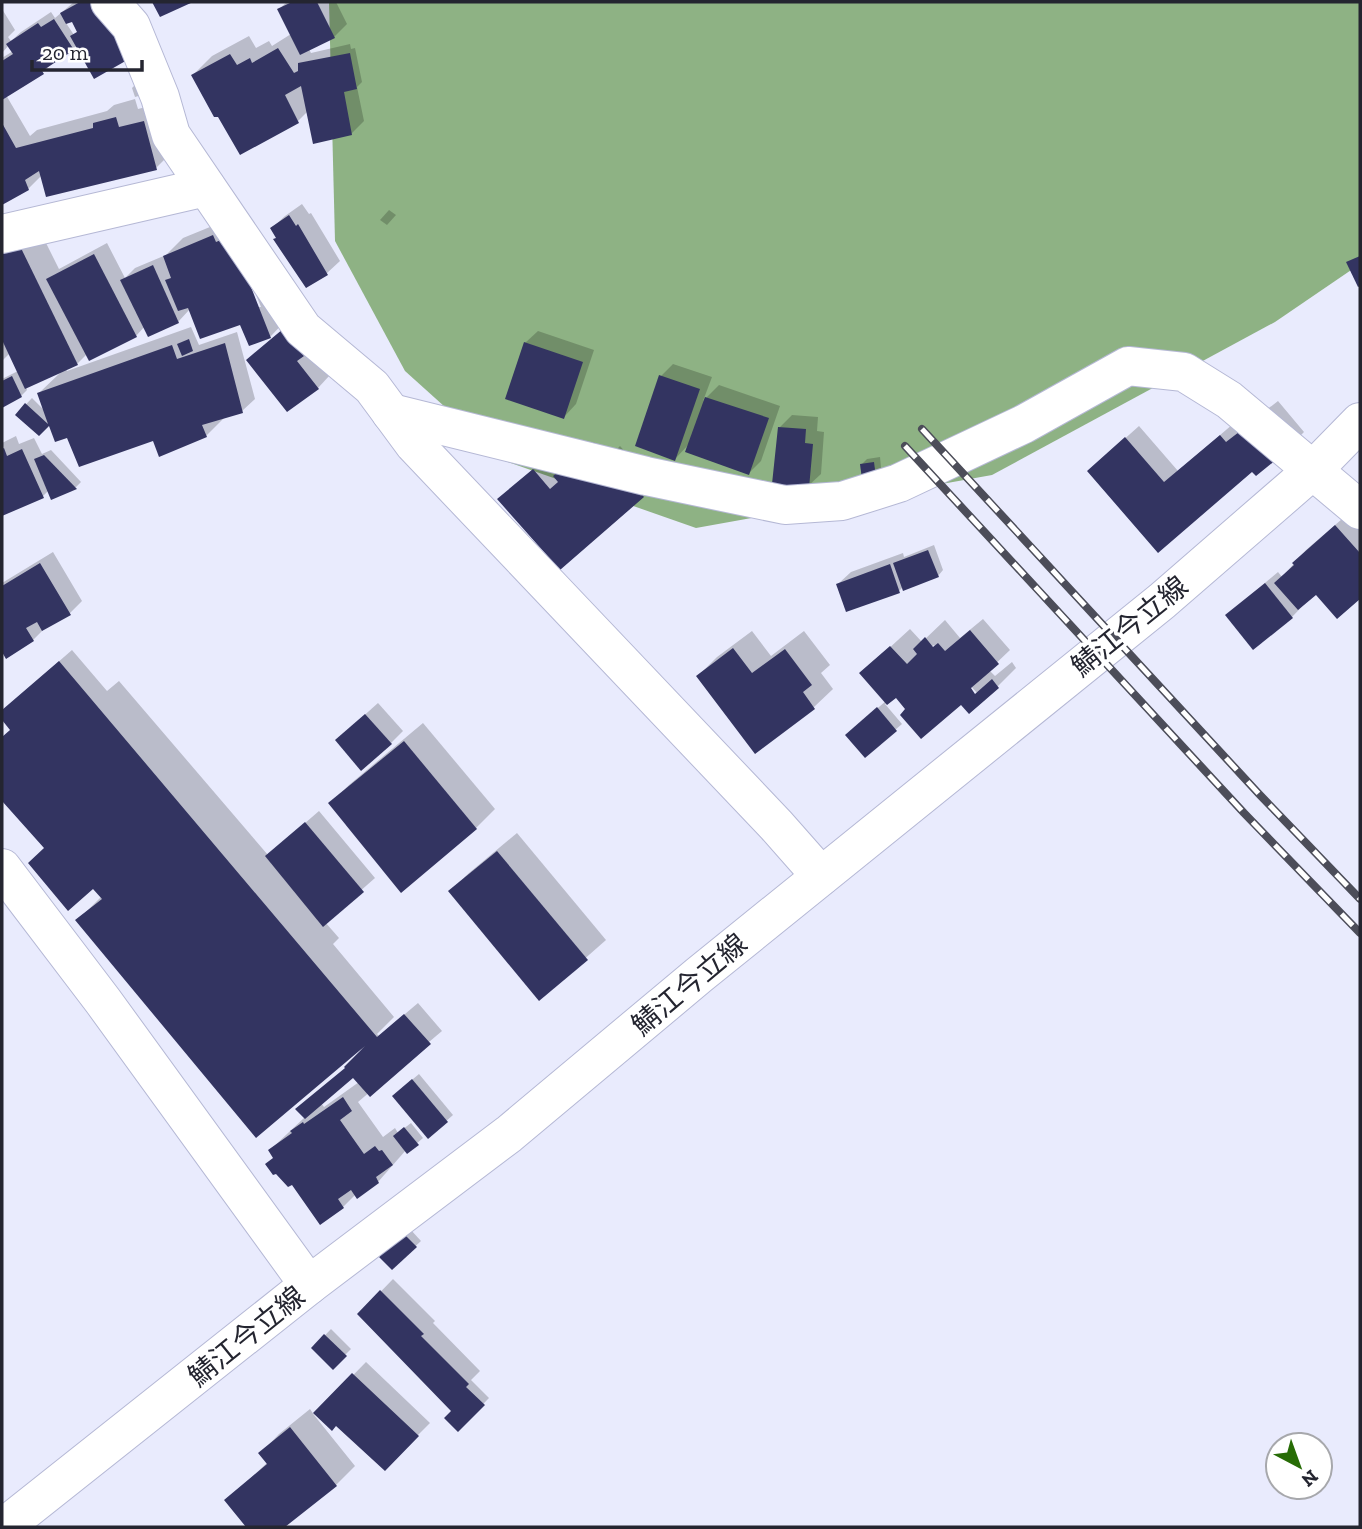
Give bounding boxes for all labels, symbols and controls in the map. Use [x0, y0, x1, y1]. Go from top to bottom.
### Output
scale bar [32, 28, 142, 72]
text: 20 m [42, 40, 88, 65]
street label: 鯖江今立線 [1065, 570, 1194, 683]
street label: 鯖江今立線 [625, 927, 754, 1042]
street label: 鯖江今立線 [182, 1280, 311, 1393]
north arrow [1264, 1431, 1334, 1501]
text: N [1297, 1465, 1323, 1492]

